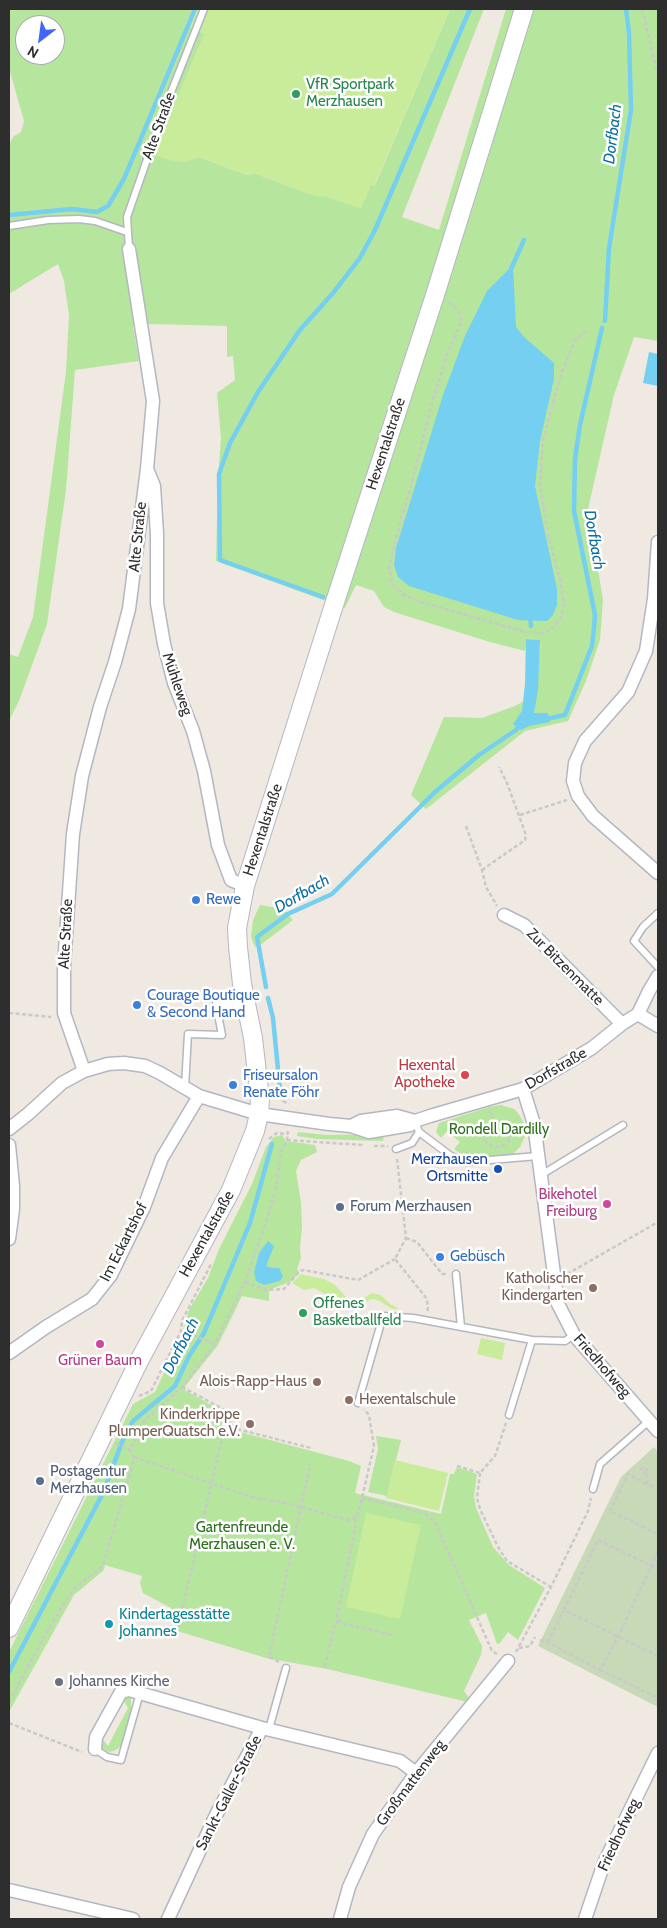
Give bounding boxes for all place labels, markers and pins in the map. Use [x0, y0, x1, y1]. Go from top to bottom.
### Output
place label: VfR Sportpark Merzhausen [306, 76, 394, 111]
marker: VfR Sportpark Merzhausen [290, 88, 302, 100]
place label: Rewe [206, 891, 241, 909]
marker: Rewe [190, 894, 202, 906]
place label: Courage Boutique & Second Hand [147, 987, 260, 1022]
marker: Courage Boutique & Second Hand [131, 999, 143, 1011]
place label: Hexental Apotheke [394, 1057, 455, 1092]
place label: Friseursalon Renate Föhr [243, 1067, 319, 1102]
marker: Hexental Apotheke [459, 1069, 471, 1081]
marker: Friseursalon Renate Föhr [227, 1079, 239, 1091]
place label: Merzhausen Ortsmitte [411, 1151, 488, 1186]
marker: Merzhausen Ortsmitte [492, 1163, 504, 1175]
place label: Bikehotel Freiburg [538, 1186, 597, 1221]
place label: Forum Merzhausen [350, 1198, 472, 1216]
marker: Bikehotel Freiburg [601, 1198, 613, 1210]
marker: Forum Merzhausen [334, 1201, 346, 1213]
place label: Gebüsch [450, 1248, 505, 1266]
marker: Gebüsch [434, 1251, 446, 1263]
place label: Katholischer Kindergarten [501, 1270, 583, 1305]
marker: Katholischer Kindergarten [587, 1282, 599, 1294]
place label: Offenes Basketballfeld [313, 1295, 401, 1330]
marker: Offenes Basketballfeld [297, 1307, 309, 1319]
marker: Grüner Baum [94, 1338, 106, 1350]
place label: Grüner Baum [58, 1352, 142, 1370]
place label: Alois-Rapp-Haus [199, 1373, 307, 1391]
marker: Alois-Rapp-Haus [311, 1376, 323, 1388]
place label: Hexentalschule [359, 1391, 456, 1409]
marker: Hexentalschule [343, 1394, 355, 1406]
place label: Kinderkrippe PlumperQuatsch e.V. [108, 1406, 240, 1441]
marker: Kinderkrippe PlumperQuatsch e.V. [244, 1418, 256, 1430]
place label: Postagentur Merzhausen [50, 1463, 127, 1498]
marker: Postagentur Merzhausen [34, 1475, 46, 1487]
place label: Kindertagesstätte Johannes [119, 1606, 230, 1641]
marker: Kindertagesstätte Johannes [103, 1618, 115, 1630]
place label: Johannes Kirche [69, 1673, 169, 1691]
marker: Johannes Kirche [53, 1676, 65, 1688]

